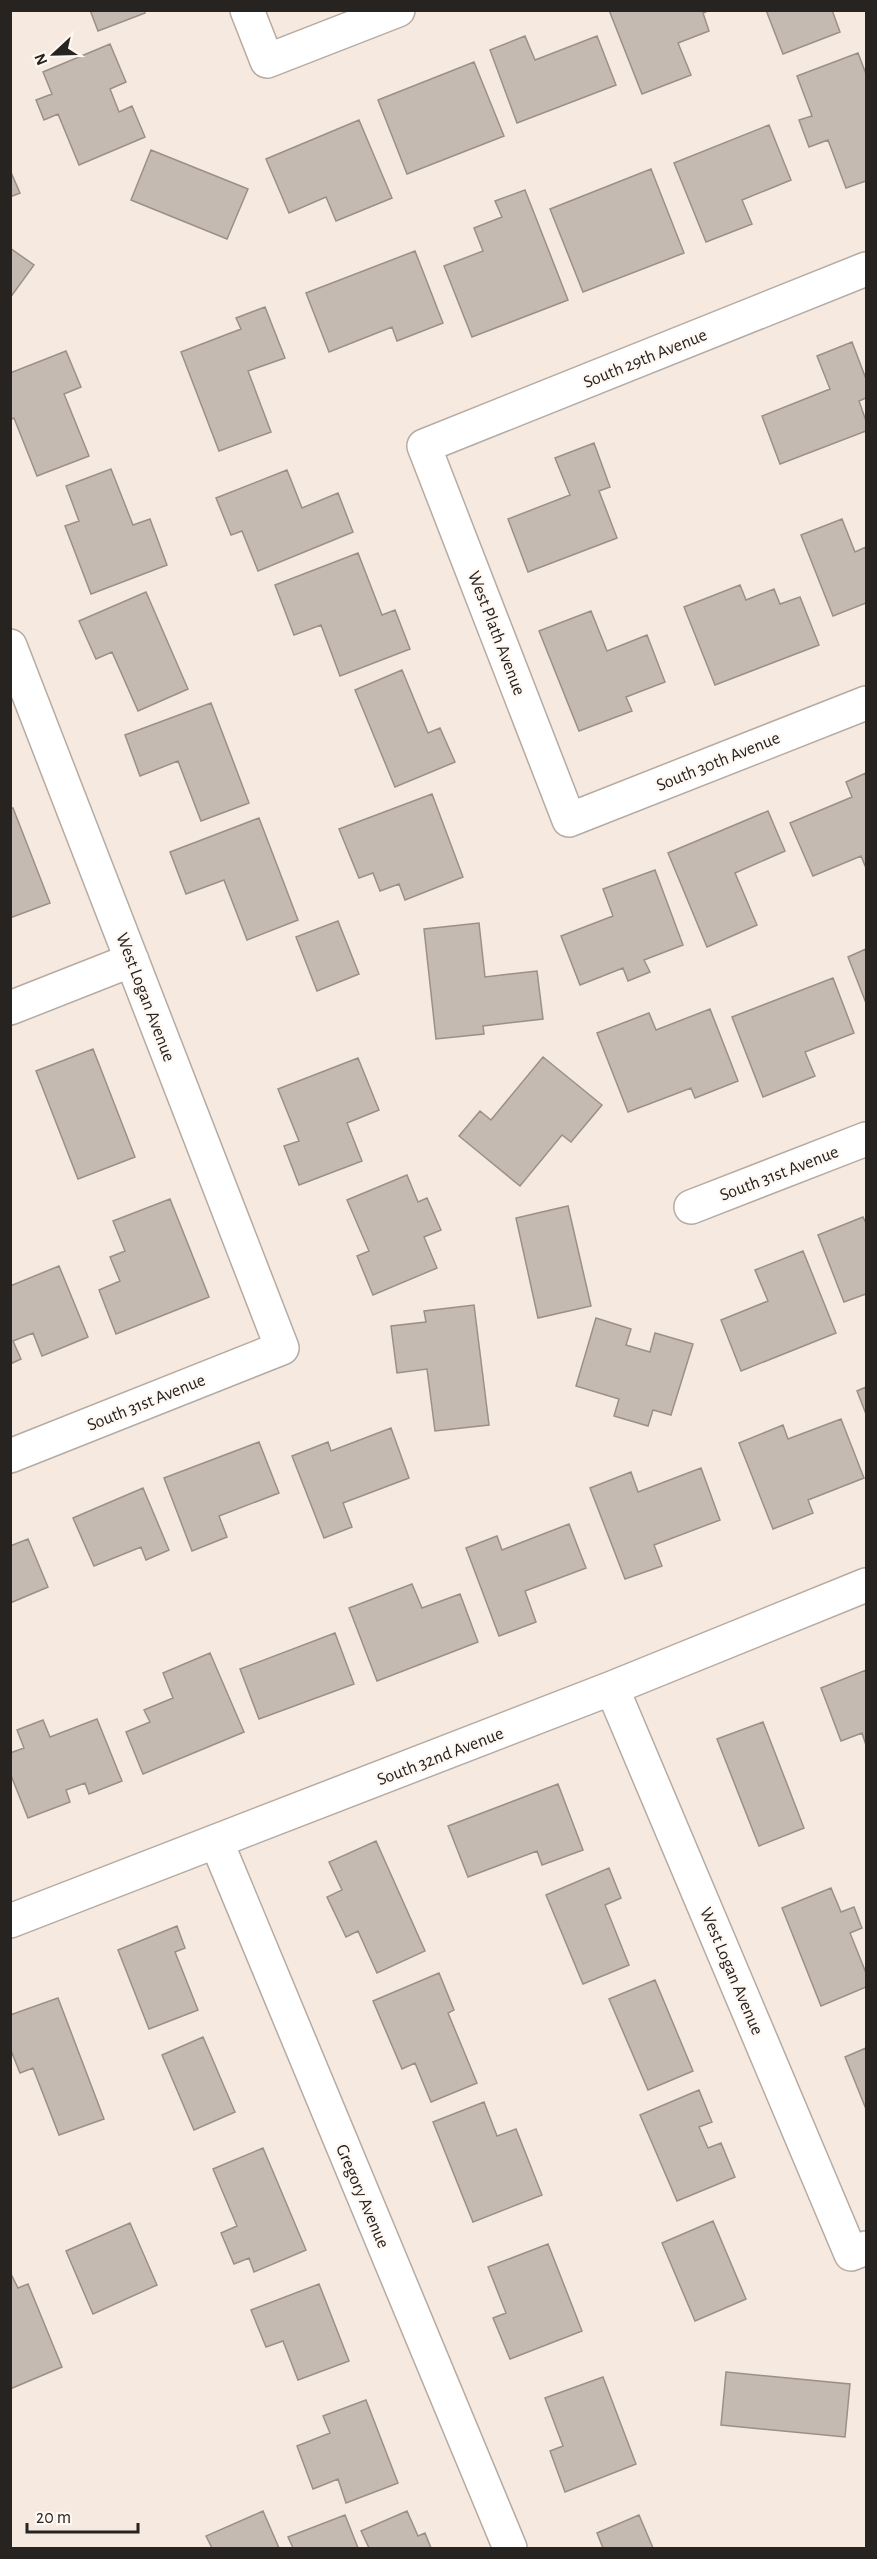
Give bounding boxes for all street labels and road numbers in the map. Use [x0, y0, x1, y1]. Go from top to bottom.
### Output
street label: South 29th Avenue [581, 326, 710, 392]
street label: West Plath Avenue [464, 569, 528, 698]
street label: South 30th Avenue [654, 729, 783, 795]
street label: West Logan Avenue [112, 930, 178, 1064]
street label: South 31st Avenue [717, 1143, 841, 1205]
street label: South 31st Avenue [85, 1371, 208, 1435]
street label: South 32nd Avenue [375, 1725, 506, 1789]
street label: West Logan Avenue [696, 1905, 766, 2038]
street label: Gregory Avenue [332, 2142, 392, 2251]

